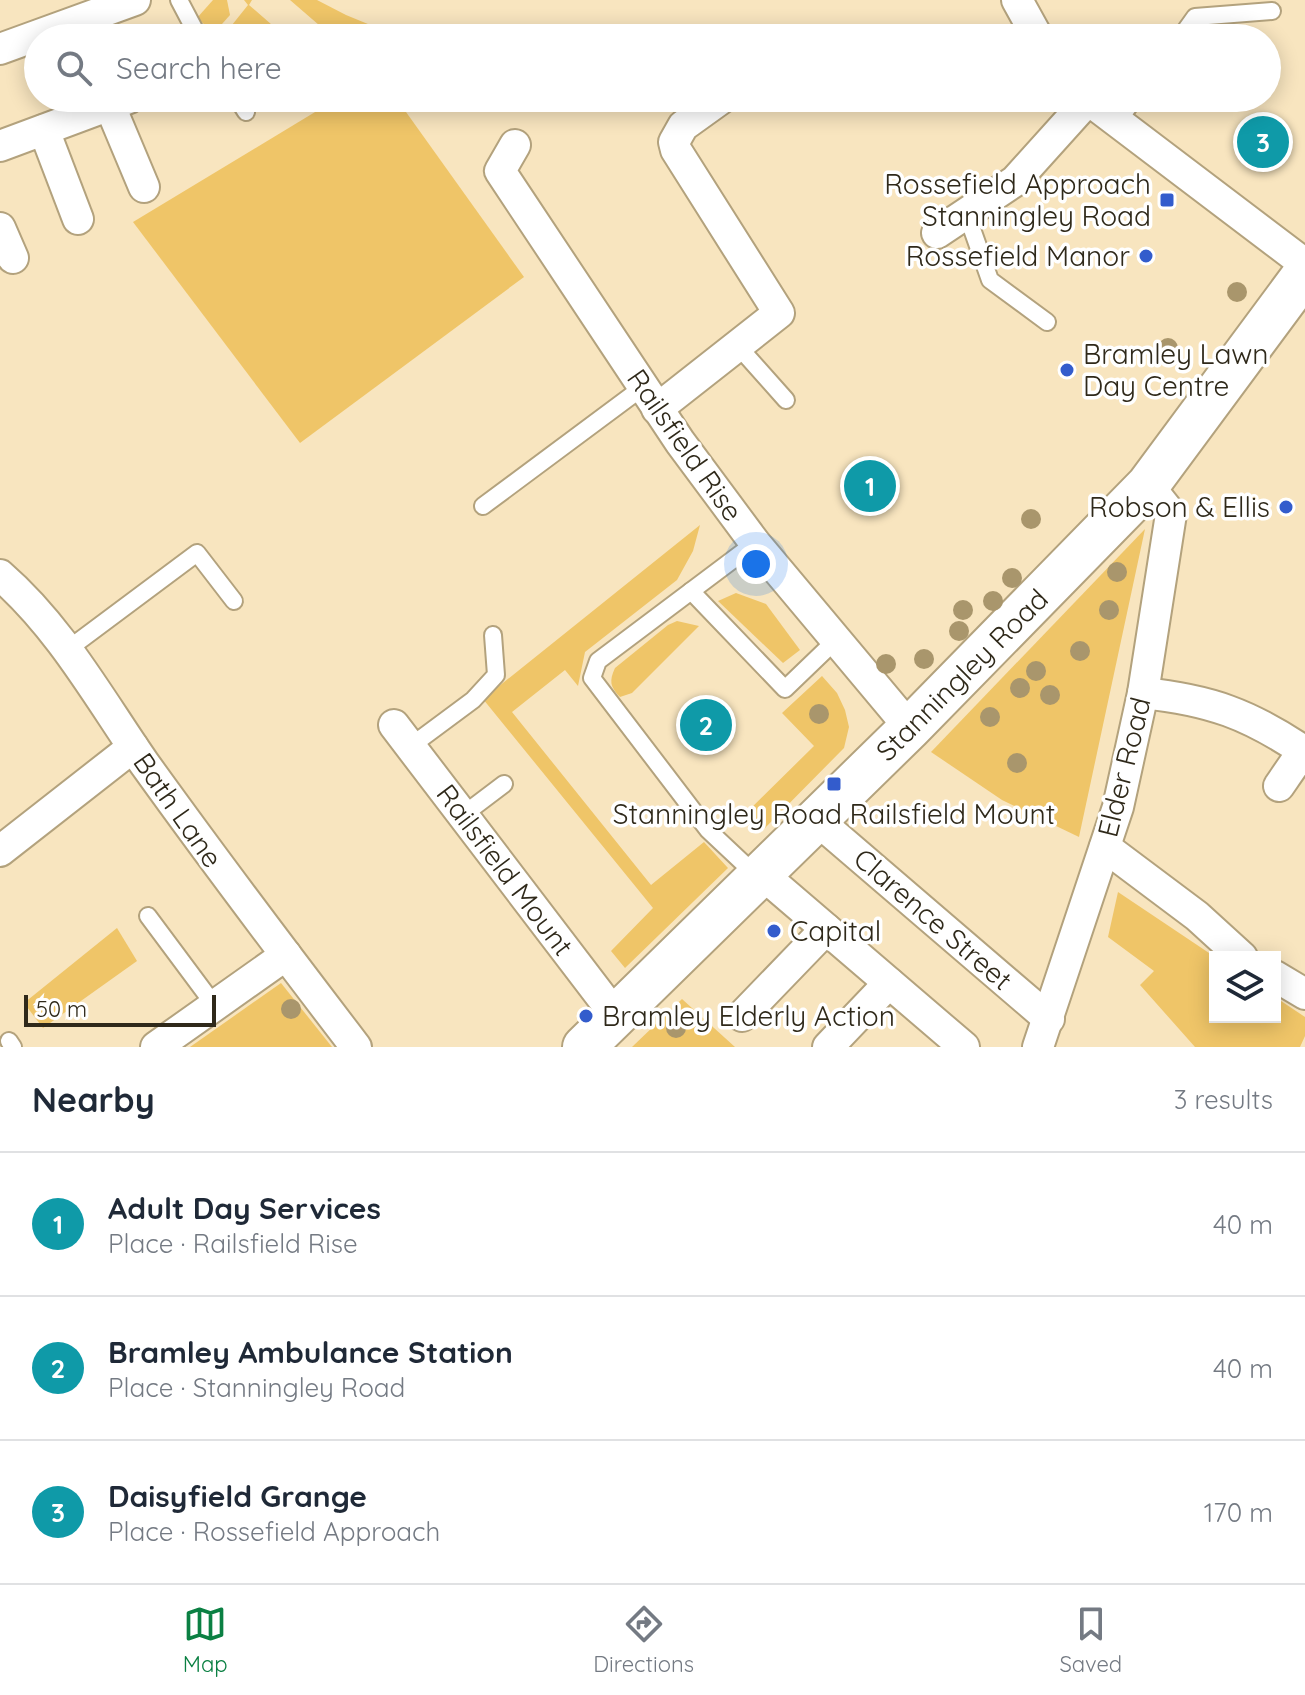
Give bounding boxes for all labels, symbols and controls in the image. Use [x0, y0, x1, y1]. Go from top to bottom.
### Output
search box [24, 24, 1281, 112]
icon: search [52, 46, 96, 90]
text: Search here [116, 49, 282, 87]
pin: 3 [1237, 112, 1289, 172]
place label: Rossefield Approach Stanningley Road [884, 166, 1151, 233]
marker: Rossefield Approach Stanningley Road [1158, 191, 1176, 209]
place label: Rossefield Manor [906, 238, 1130, 273]
marker: Rossefield Manor [1137, 247, 1155, 265]
place label: Bramley Lawn Day Centre [1083, 336, 1269, 403]
marker: Bramley Lawn Day Centre [1058, 361, 1076, 379]
street label: Railsfield Rise [620, 362, 751, 528]
pin: 1 [844, 456, 896, 516]
place label: Robson & Ellis [1089, 489, 1270, 524]
marker: Robson & Ellis [1277, 498, 1295, 516]
your location [736, 544, 776, 584]
street label: Stanningley Road [868, 581, 1055, 768]
street label: Elder Road [1089, 693, 1158, 840]
pin: 2 [680, 695, 732, 755]
street label: Bath Lane [126, 746, 231, 874]
marker: Stanningley Road Railsfield Mount [825, 775, 843, 793]
street label: Railsfield Mount [430, 777, 581, 962]
place label: Stanningley Road Railsfield Mount [613, 796, 1055, 831]
street label: Clarence Street [847, 840, 1020, 997]
place label: Capital [790, 913, 881, 948]
marker: Capital [765, 922, 783, 940]
map controls [1209, 951, 1281, 1023]
button: layers [1209, 951, 1281, 1023]
scale bar [24, 991, 216, 1027]
text: 50 m [36, 995, 87, 1023]
place label: Bramley Elderly Action [602, 998, 895, 1033]
marker: Bramley Elderly Action [577, 1007, 595, 1025]
text: Nearby [32, 1078, 155, 1121]
text: 3 results [1174, 1083, 1273, 1116]
text: Adult Day Services [108, 1189, 381, 1227]
text: 1 [53, 1208, 63, 1241]
text: 40 m [1213, 1208, 1273, 1241]
text: Place · Railsfield Rise [108, 1227, 358, 1260]
text: Bramley Ambulance Station [108, 1333, 513, 1371]
text: 2 [51, 1352, 65, 1385]
text: 40 m [1213, 1352, 1273, 1385]
text: Place · Stanningley Road [108, 1371, 405, 1404]
text: Daisyfield Grange [108, 1477, 367, 1515]
text: 3 [51, 1496, 65, 1529]
text: 170 m [1204, 1496, 1273, 1529]
text: Place · Rossefield Approach [108, 1515, 440, 1548]
tab: Map [183, 1602, 228, 1678]
tab: Directions [593, 1602, 694, 1678]
tab: Saved [1059, 1602, 1122, 1678]

